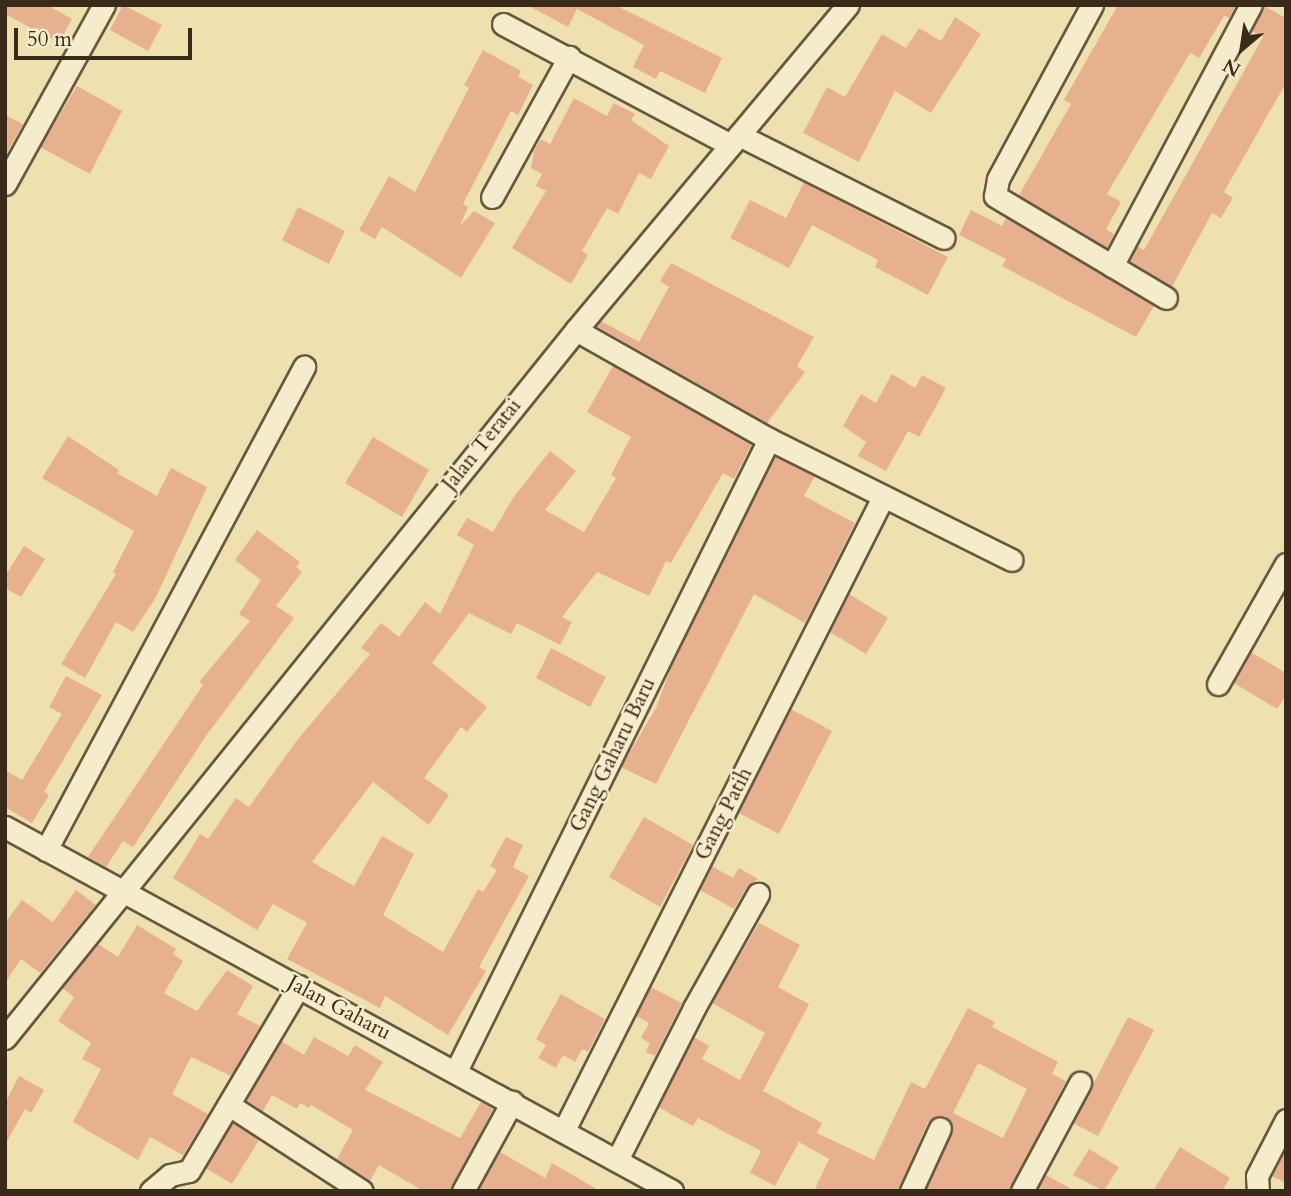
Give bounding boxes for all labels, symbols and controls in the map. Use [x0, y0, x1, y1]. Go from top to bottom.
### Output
scale bar [18, 14, 196, 58]
north arrow [1207, 14, 1277, 84]
text: 50 m [27, 25, 72, 54]
text: N [1218, 52, 1245, 83]
street label: Jalan Teratai [437, 394, 527, 496]
street label: Gang Gaharu Baru [565, 674, 661, 836]
street label: Gang Patih [690, 763, 758, 865]
street label: Jalan Gaharu [283, 970, 395, 1046]

